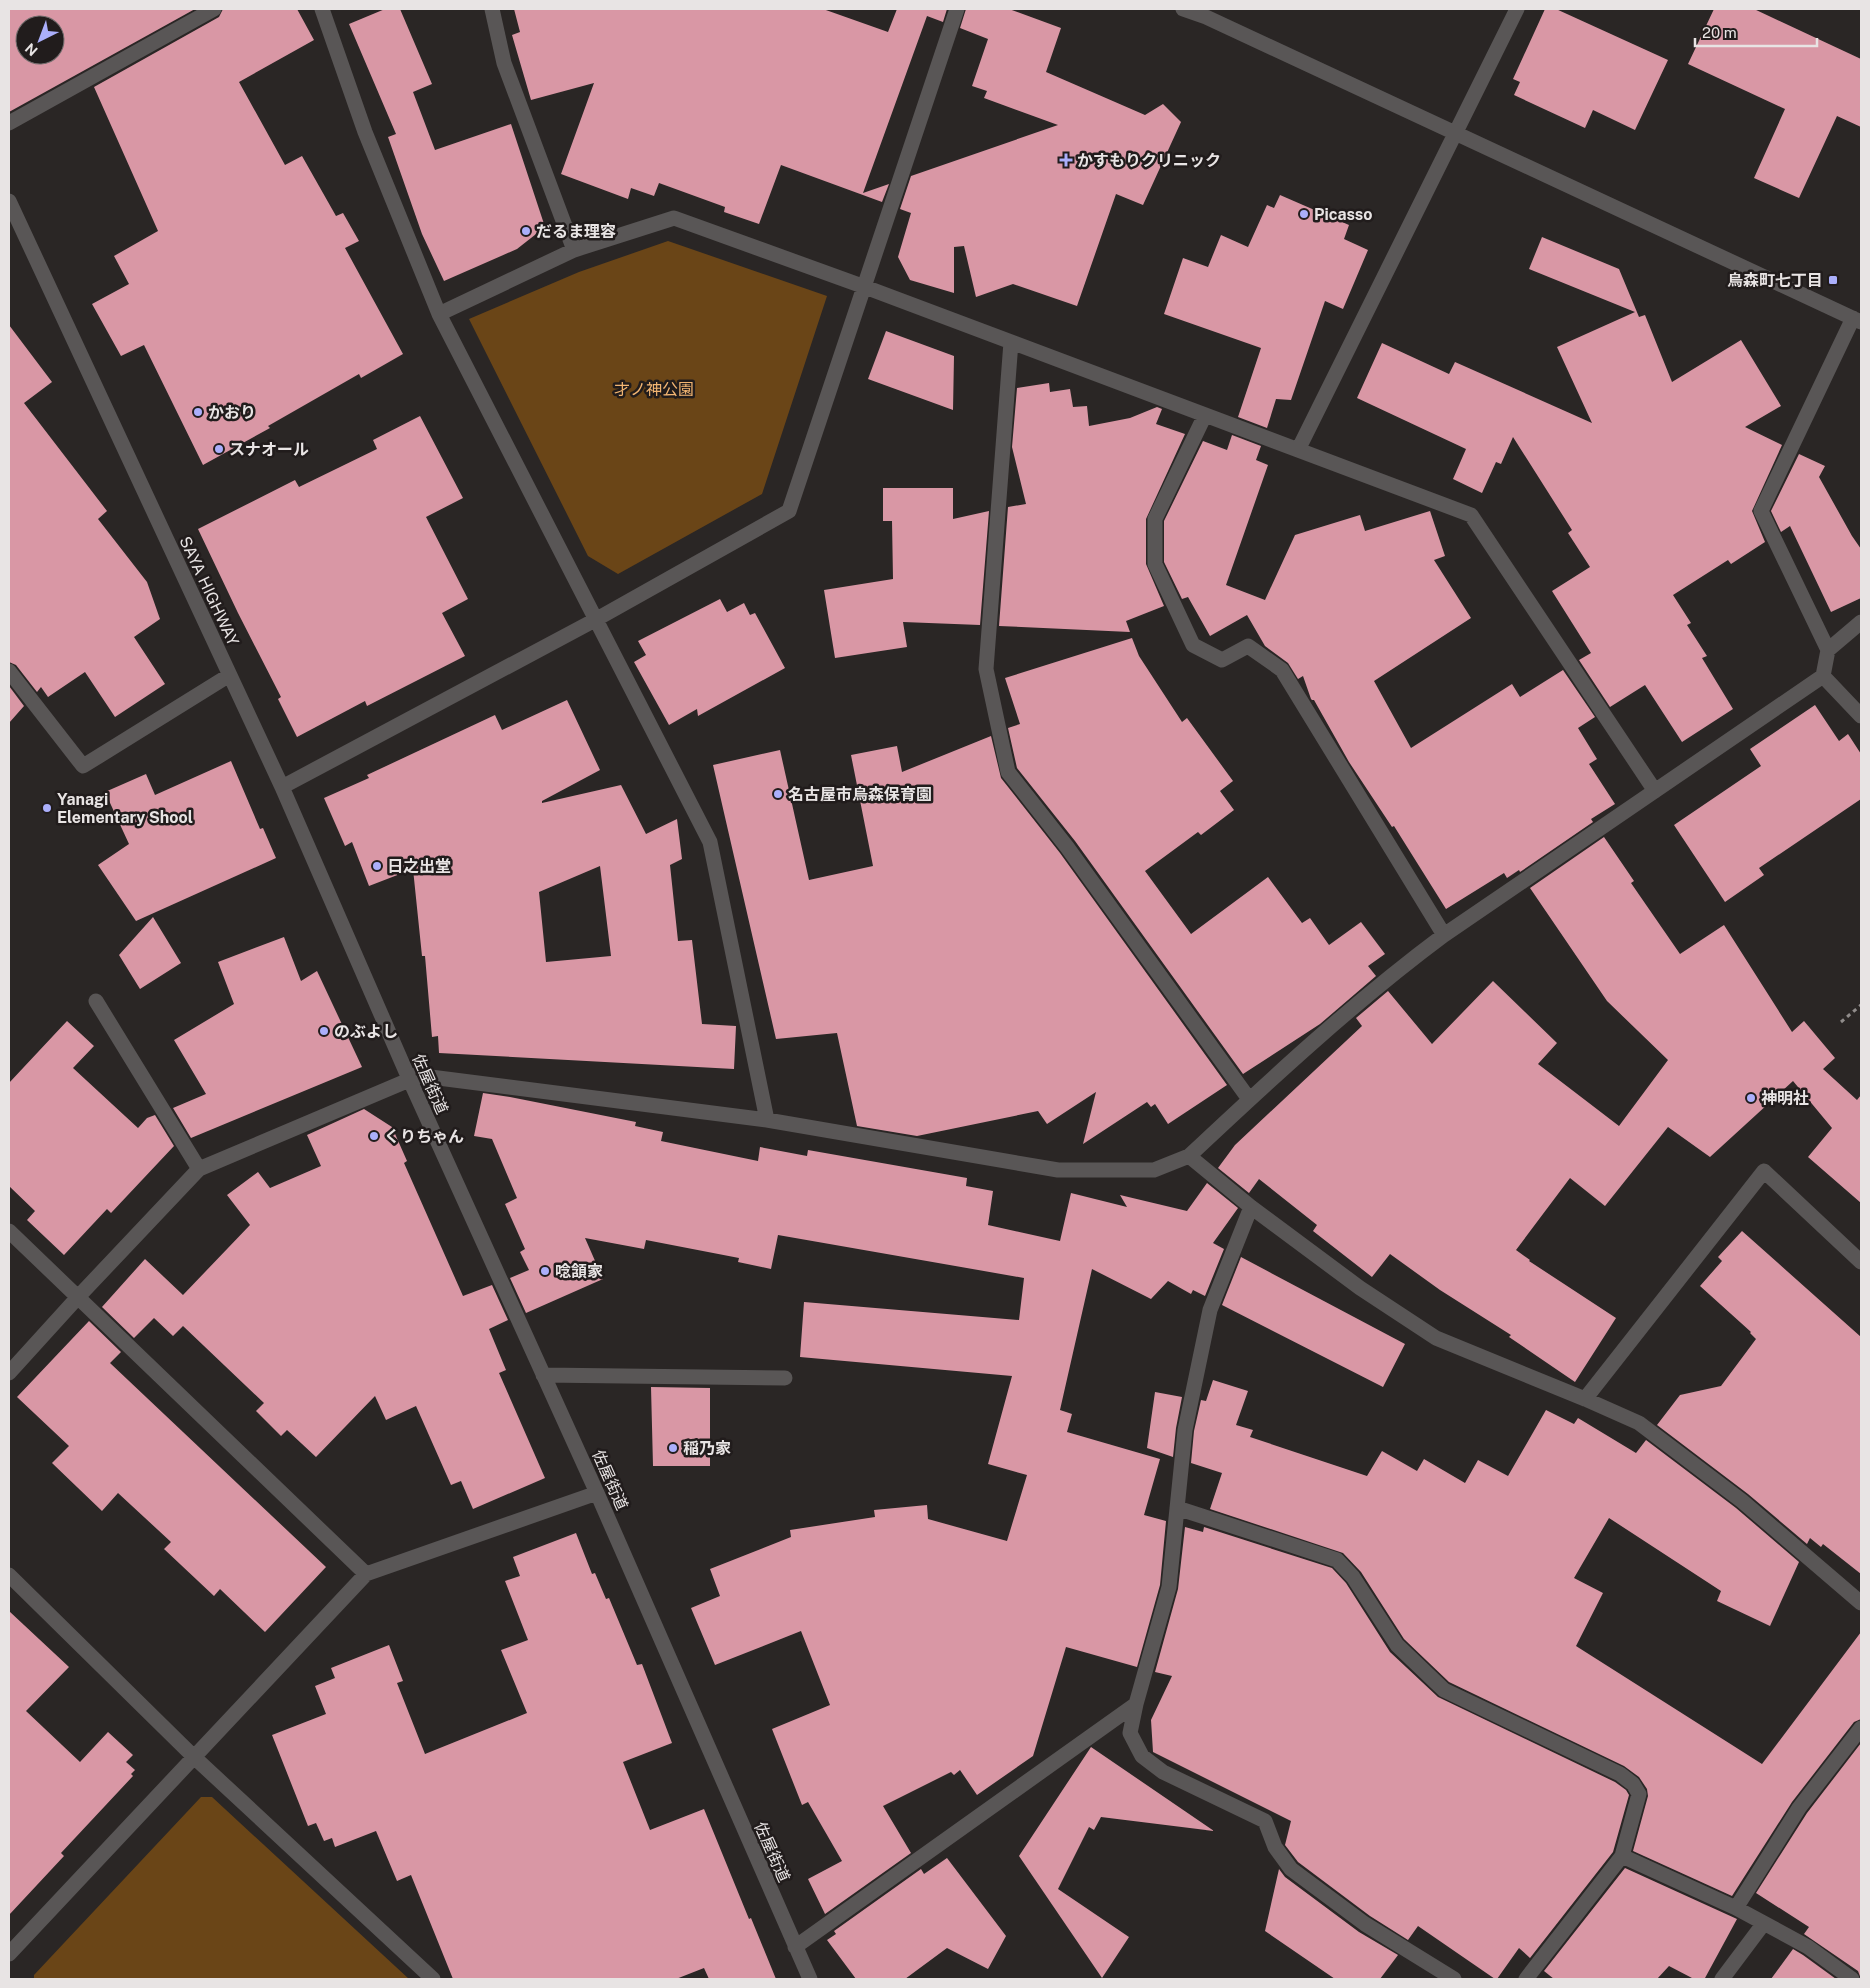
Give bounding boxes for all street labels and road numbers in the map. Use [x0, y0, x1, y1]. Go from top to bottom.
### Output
street label: SAYA HIGHWAY [175, 533, 243, 649]
street label: 佐屋街道 [408, 1051, 452, 1117]
street label: 佐屋街道 [588, 1447, 632, 1513]
street label: 佐屋街道 [750, 1819, 794, 1885]

